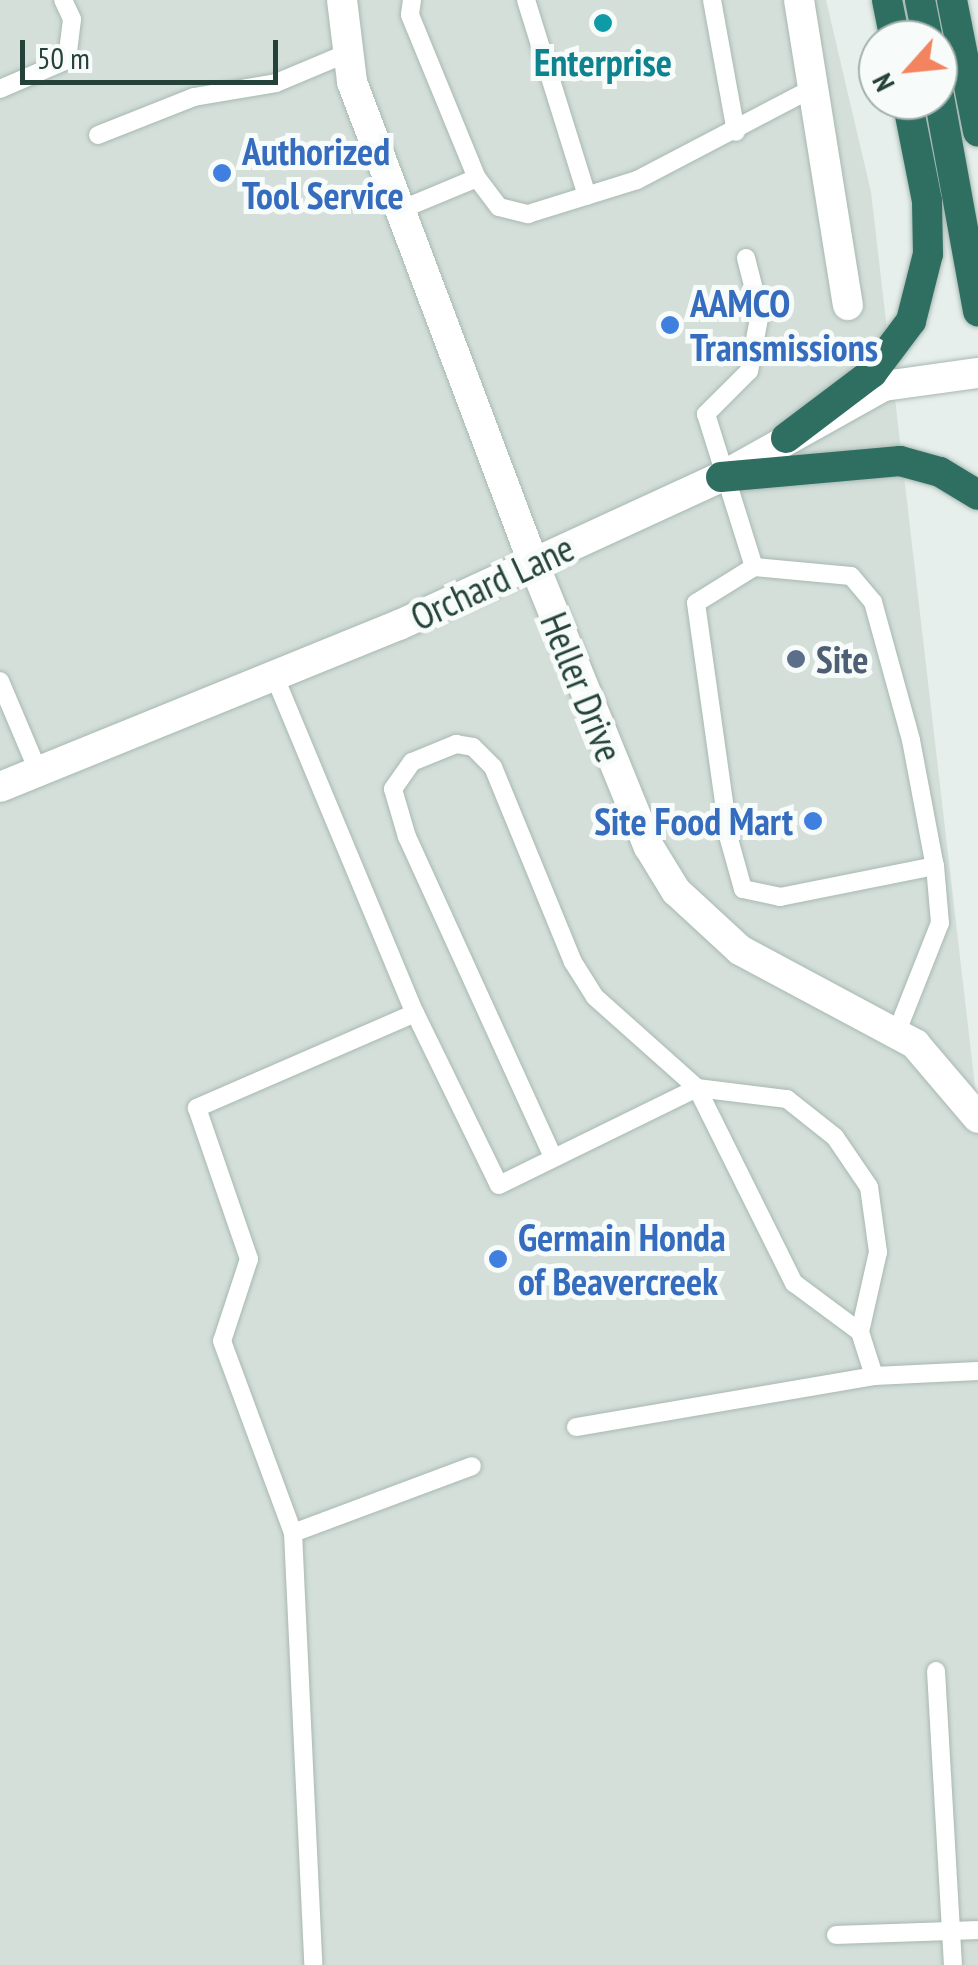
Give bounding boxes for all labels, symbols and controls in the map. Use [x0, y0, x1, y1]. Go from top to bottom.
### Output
marker: Enterprise [592, 12, 614, 34]
scale bar [25, 20, 282, 82]
north arrow [858, 20, 958, 120]
text: 50 m [37, 38, 90, 77]
place label: Enterprise [534, 39, 672, 85]
text: N [863, 68, 903, 98]
place label: Authorized Tool Service [242, 128, 404, 218]
marker: Authorized Tool Service [211, 162, 233, 184]
place label: AAMCO Transmissions [690, 280, 878, 370]
marker: AAMCO Transmissions [659, 314, 681, 336]
street label: Orchard Lane [403, 524, 581, 640]
street label: Heller Drive [531, 606, 633, 768]
place label: Site [816, 636, 869, 682]
marker: Site [785, 648, 807, 670]
place label: Site Food Mart [594, 798, 793, 844]
marker: Site Food Mart [802, 810, 824, 832]
place label: Germain Honda of Beavercreek [518, 1214, 726, 1304]
marker: Germain Honda of Beavercreek [487, 1248, 509, 1270]

